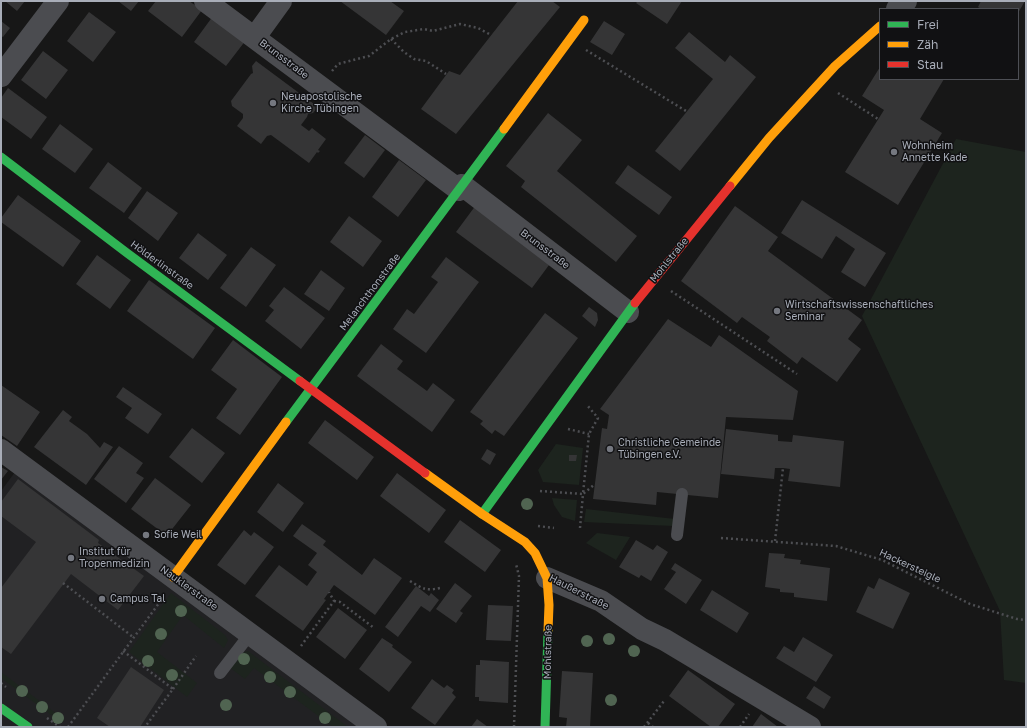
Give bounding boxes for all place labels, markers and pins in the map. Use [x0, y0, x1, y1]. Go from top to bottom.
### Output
place label: Neuapostolische Kirche Tübingen [281, 91, 362, 114]
marker: Neuapostolische Kirche Tübingen [268, 98, 278, 108]
place label: Wohnheim Annette Kade [902, 140, 967, 164]
marker: Wohnheim Annette Kade [889, 147, 899, 157]
place label: Wirtschaftswissenschaftliches Seminar [785, 299, 933, 322]
marker: Wirtschaftswissenschaftliches Seminar [772, 306, 782, 316]
place label: Christliche Gemeinde Tübingen e.V. [618, 437, 721, 460]
marker: Christliche Gemeinde Tübingen e.V. [605, 444, 615, 454]
place label: Sofie Weil [154, 529, 202, 541]
marker: Sofie Weil [141, 530, 151, 540]
place label: Institut für Tropenmedizin [79, 546, 150, 570]
marker: Institut für Tropenmedizin [66, 553, 76, 563]
place label: Campus Tal [110, 593, 165, 605]
marker: Campus Tal [97, 594, 107, 604]

